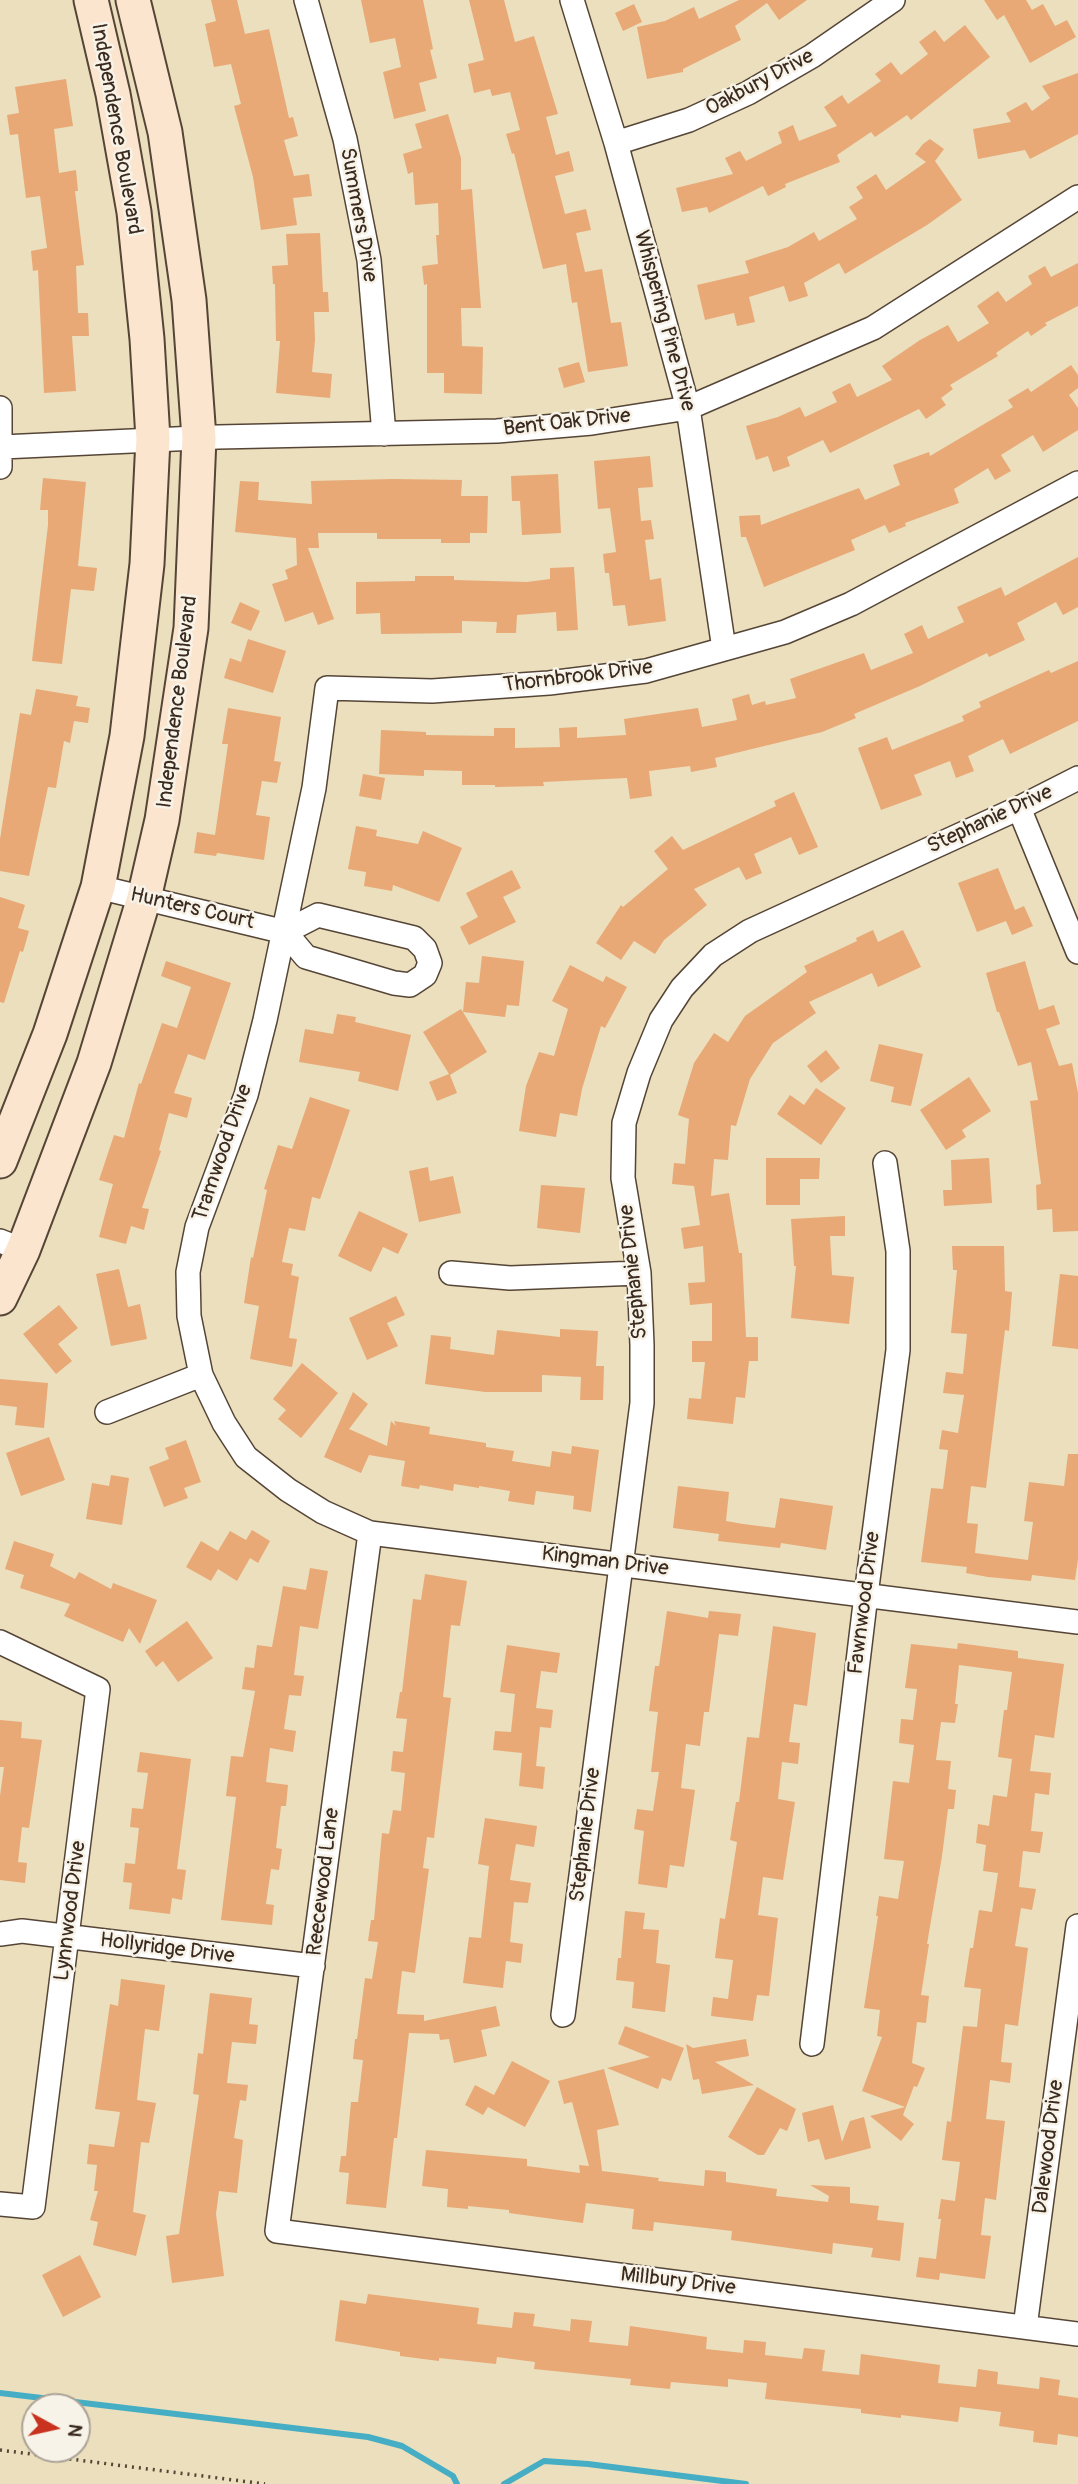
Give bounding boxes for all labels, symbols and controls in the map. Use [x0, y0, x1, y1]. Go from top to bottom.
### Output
street label: Independence Boulevard [85, 21, 147, 237]
street label: Oakbury Drive [702, 44, 818, 122]
street label: Summers Drive [334, 146, 382, 284]
street label: Whispering Pine Drive [628, 228, 700, 414]
street label: Bent Oak Drive [502, 404, 632, 442]
street label: Independence Boulevard [152, 594, 204, 810]
street label: Thornbrook Drive [502, 655, 654, 699]
street label: Stephanie Drive [923, 780, 1057, 860]
street label: Hunters Court [128, 882, 256, 936]
street label: Tramwood Drive [188, 1081, 258, 1225]
street label: Stephanie Drive [614, 1203, 654, 1341]
street label: Fawnwood Drive [844, 1530, 886, 1676]
street label: Kingman Drive [540, 1542, 670, 1582]
street label: Stephanie Drive [565, 1766, 607, 1904]
street label: Reecewood Lane [302, 1807, 346, 1957]
street label: Lynnwood Drive [50, 1839, 92, 1983]
street label: Hollyridge Drive [98, 1928, 236, 1970]
street label: Dalewood Drive [1028, 2079, 1070, 2215]
street label: Millbury Drive [619, 2262, 737, 2302]
north arrow [21, 2393, 91, 2463]
text: N [62, 2423, 88, 2439]

